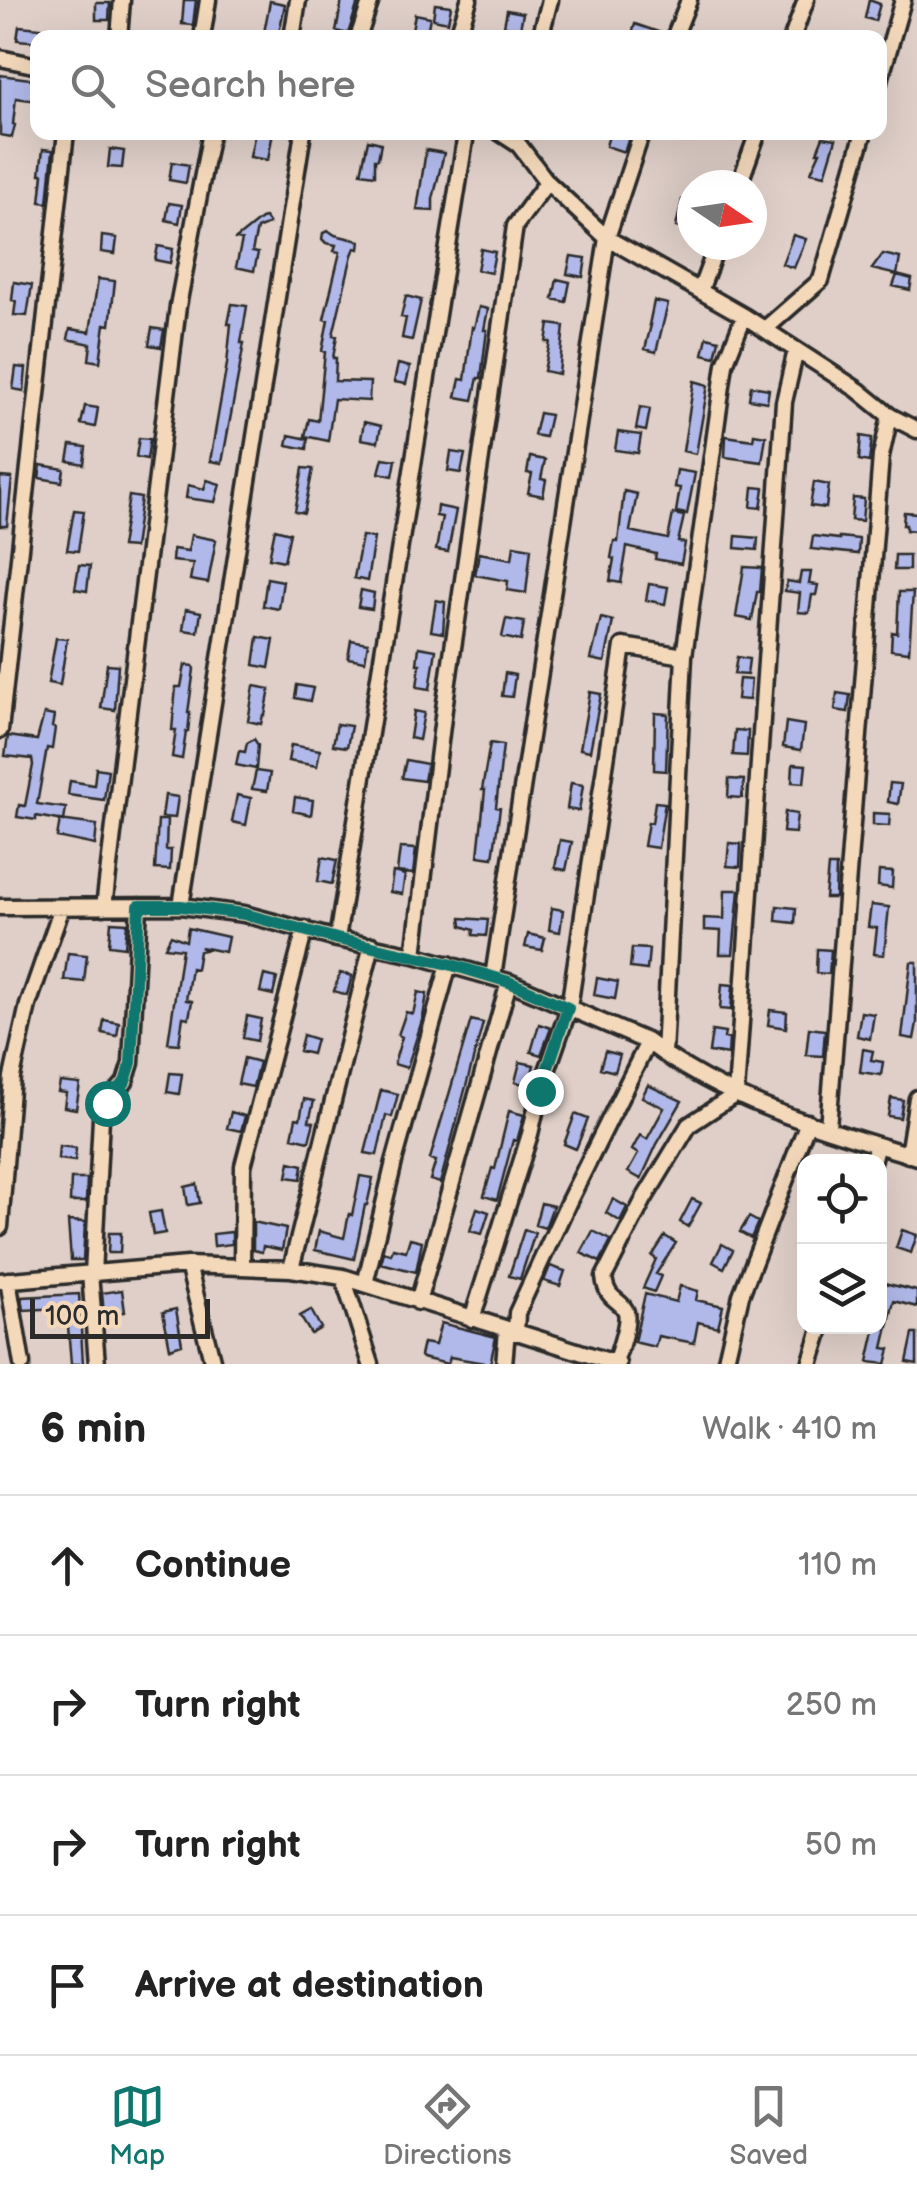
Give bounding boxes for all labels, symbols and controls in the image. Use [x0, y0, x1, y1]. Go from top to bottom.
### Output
search box [30, 30, 887, 140]
icon: search [65, 58, 120, 113]
text: Search here [145, 63, 356, 108]
north arrow [677, 170, 767, 260]
route end [518, 1069, 564, 1115]
route start [85, 1081, 131, 1127]
map controls [797, 1154, 887, 1334]
button: locate [797, 1154, 887, 1244]
button: layers [797, 1244, 887, 1334]
scale bar [30, 1294, 210, 1338]
text: 100 m [45, 1300, 119, 1333]
text: 6 min [40, 1404, 146, 1455]
text: Walk · 410 m [702, 1410, 877, 1449]
icon: ahead [40, 1538, 95, 1593]
text: Continue [135, 1543, 291, 1588]
text: 110 m [798, 1546, 877, 1585]
icon: right [40, 1678, 95, 1733]
text: Turn right [135, 1683, 300, 1728]
text: 250 m [786, 1686, 877, 1725]
icon: right [40, 1818, 95, 1873]
text: Turn right [135, 1823, 300, 1868]
text: 50 m [805, 1826, 877, 1865]
icon: arrive [40, 1958, 95, 2013]
text: Arrive at destination [135, 1963, 484, 2008]
tab: Map [109, 2079, 165, 2172]
tab: Directions [383, 2079, 512, 2172]
tab: Saved [730, 2079, 808, 2172]

